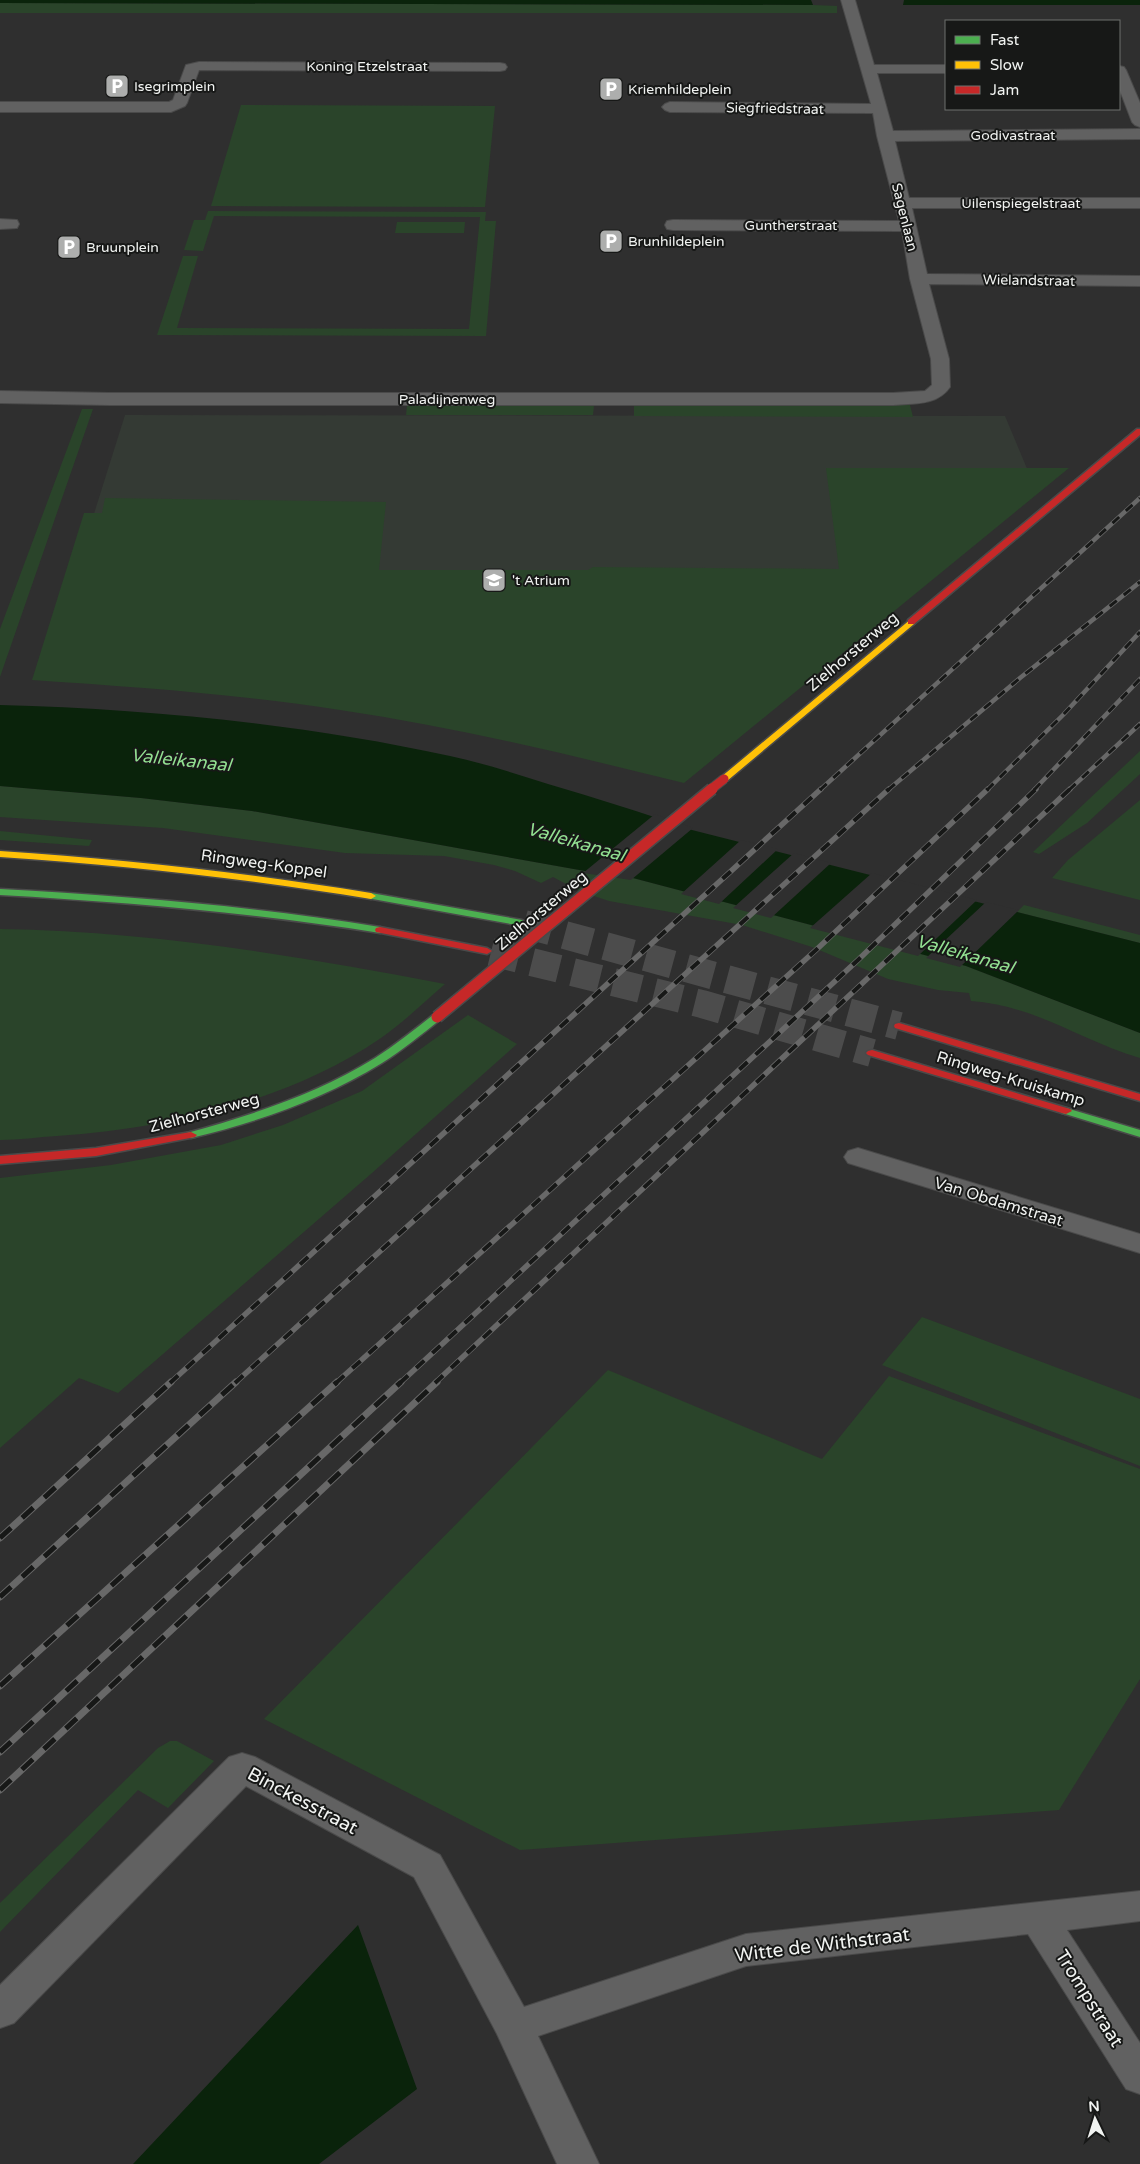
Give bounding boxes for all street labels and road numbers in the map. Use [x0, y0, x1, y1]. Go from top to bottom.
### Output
street label: Koning Etzelstraat [306, 58, 428, 75]
street label: Siegfriedstraat [726, 99, 825, 118]
street label: Godivastraat [971, 127, 1056, 144]
street label: Sagenlaan [888, 181, 921, 253]
street label: Uilenspiegelstraat [961, 195, 1081, 212]
street label: Guntherstraat [745, 217, 838, 234]
street label: Wielandstraat [983, 271, 1076, 290]
street label: Paladijnenweg [399, 391, 495, 408]
street label: Zielhorsterweg [803, 608, 902, 696]
street label: Ringweg-Koppel [200, 845, 328, 883]
street label: Zielhorsterweg [492, 867, 591, 955]
street label: Ringweg-Kruiskamp [934, 1047, 1087, 1111]
street label: Zielhorsterweg [147, 1089, 262, 1137]
street label: Van Obdamstraat [932, 1173, 1066, 1231]
street label: Binckesstraat [244, 1763, 361, 1839]
street label: Witte de Withstraat [733, 1923, 911, 1967]
street label: Trompstraat [1051, 1946, 1128, 2051]

